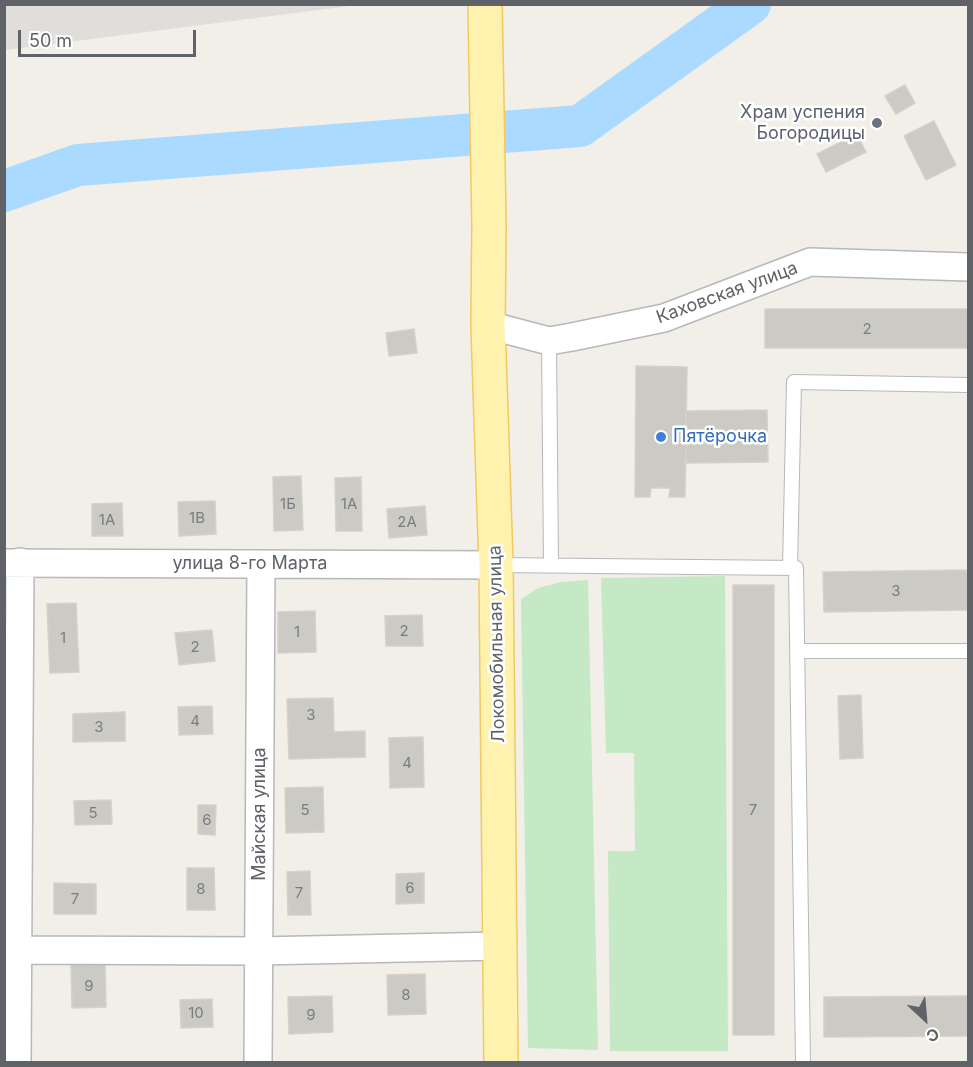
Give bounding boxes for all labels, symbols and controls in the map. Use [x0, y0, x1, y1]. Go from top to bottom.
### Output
scale bar [21, 18, 200, 56]
text: 50 m [29, 30, 72, 51]
place label: Храм успения Богородицы [740, 102, 865, 144]
marker: Храм успения Богородицы [870, 116, 884, 130]
street label: Каховская улица [653, 257, 801, 329]
house number: 2 [862, 320, 872, 338]
place label: Пятёрочка [673, 426, 767, 448]
marker: Пятёрочка [654, 430, 668, 444]
house number: 1Б [280, 495, 296, 513]
house number: 1А [341, 495, 357, 513]
house number: 1В [189, 509, 205, 527]
house number: 1А [99, 511, 115, 529]
house number: 2А [397, 513, 417, 531]
street label: Локомобильная улица [484, 545, 510, 743]
street label: улица 8-го Марта [173, 553, 327, 575]
house number: 3 [891, 582, 901, 600]
house number: 2 [399, 622, 409, 640]
house number: 1 [294, 623, 300, 641]
house number: 1 [60, 629, 66, 647]
house number: 2 [190, 638, 200, 656]
house number: 3 [306, 706, 316, 724]
house number: 4 [190, 712, 200, 730]
house number: 3 [94, 718, 104, 736]
street label: Майская улица [249, 747, 271, 881]
house number: 4 [402, 754, 412, 772]
house number: 5 [300, 801, 310, 819]
house number: 7 [749, 801, 757, 819]
house number: 5 [88, 804, 98, 822]
house number: 6 [202, 811, 212, 829]
house number: 6 [405, 879, 415, 897]
house number: 8 [196, 880, 206, 898]
house number: 7 [295, 884, 303, 902]
house number: 7 [71, 890, 79, 908]
house number: 9 [84, 977, 94, 995]
house number: 8 [401, 986, 411, 1004]
north arrow [895, 989, 955, 1049]
house number: 10 [188, 1004, 204, 1022]
house number: 9 [306, 1006, 316, 1024]
text: С [923, 1024, 943, 1047]

